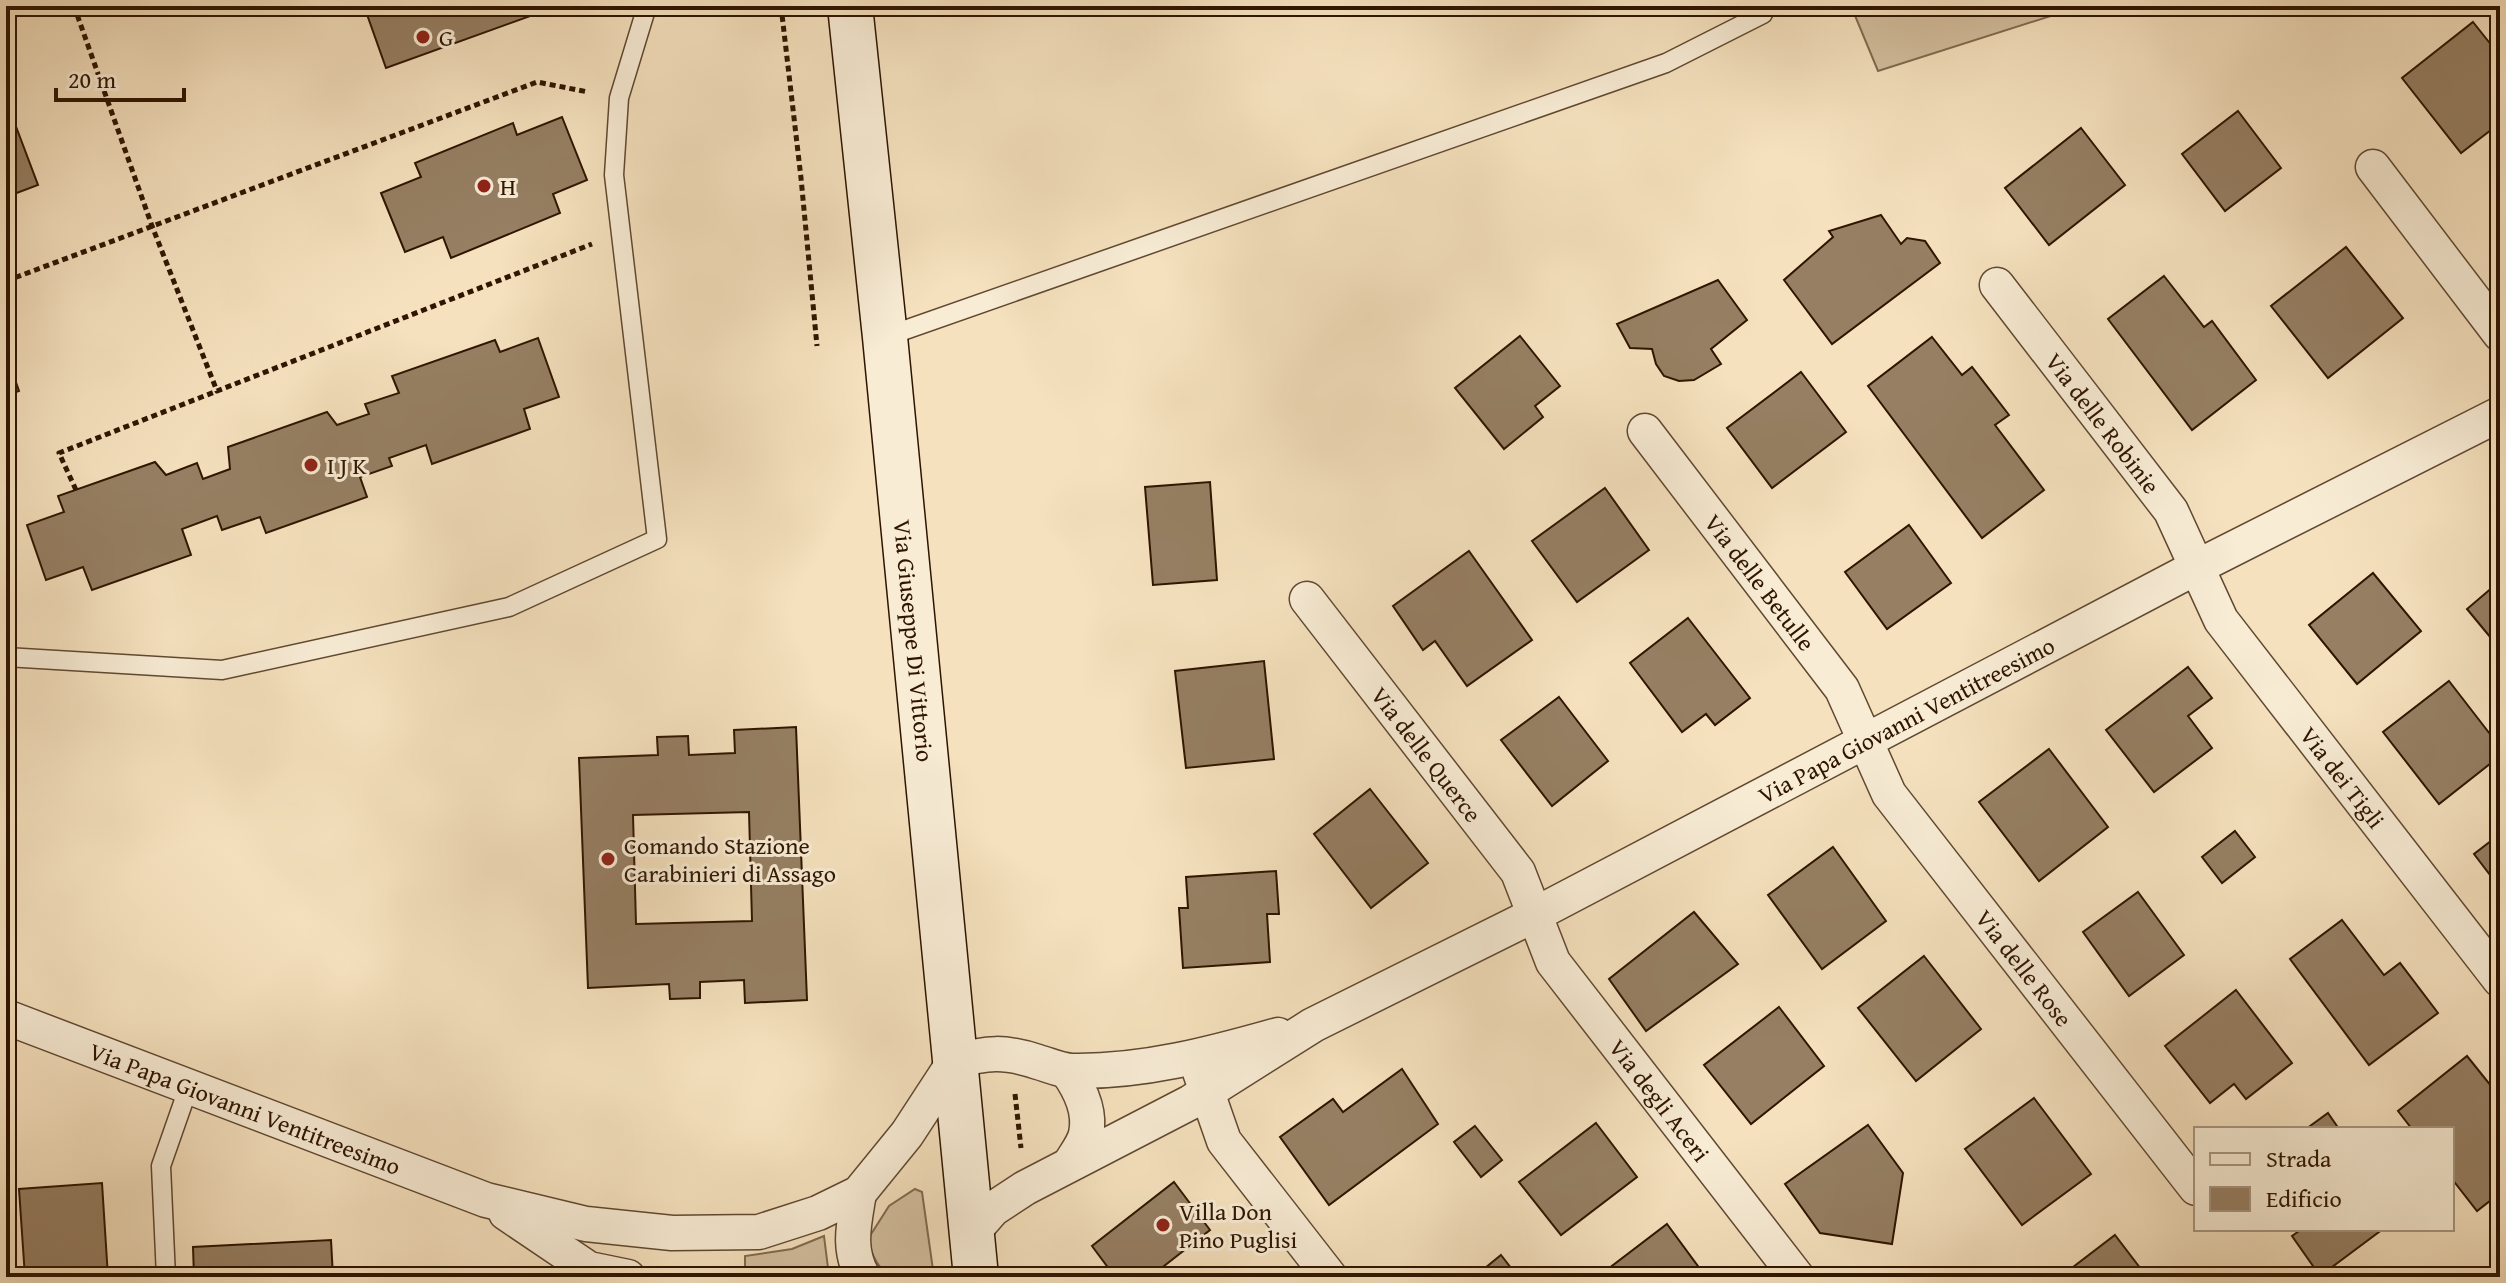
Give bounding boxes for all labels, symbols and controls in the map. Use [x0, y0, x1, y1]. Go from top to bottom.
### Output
place label: G [439, 20, 453, 55]
marker: G [414, 28, 432, 46]
scale bar [56, 52, 184, 102]
text: 20 m [68, 62, 116, 97]
place label: H [500, 169, 516, 204]
marker: H [475, 177, 493, 195]
street label: Via delle Robinie [2037, 345, 2169, 501]
place label: I J K [327, 448, 368, 483]
marker: I J K [302, 456, 320, 474]
street label: Via delle Betulle [1697, 506, 1824, 658]
street label: Via Giuseppe Di Vittorio [885, 518, 944, 764]
street label: Via Papa Giovanni Ventitreesimo [1752, 627, 2061, 812]
street label: Via delle Querce [1363, 679, 1491, 829]
street label: Via dei Tigli [2292, 719, 2394, 836]
place label: Comando Stazione Carabinieri di Assago [624, 828, 836, 891]
marker: Comando Stazione Carabinieri di Assago [599, 850, 617, 868]
street label: Via delle Rose [1968, 902, 2081, 1034]
street label: Via degli Aceri [1601, 1031, 1719, 1169]
street label: Via Papa Giovanni Ventitreesimo [85, 1033, 406, 1183]
legend [2194, 1127, 2454, 1231]
text: Strada [2266, 1141, 2332, 1176]
text: Edificio [2266, 1181, 2342, 1216]
place label: Villa Don Pino Puglisi [1179, 1194, 1297, 1257]
marker: Villa Don Pino Puglisi [1154, 1216, 1172, 1234]

